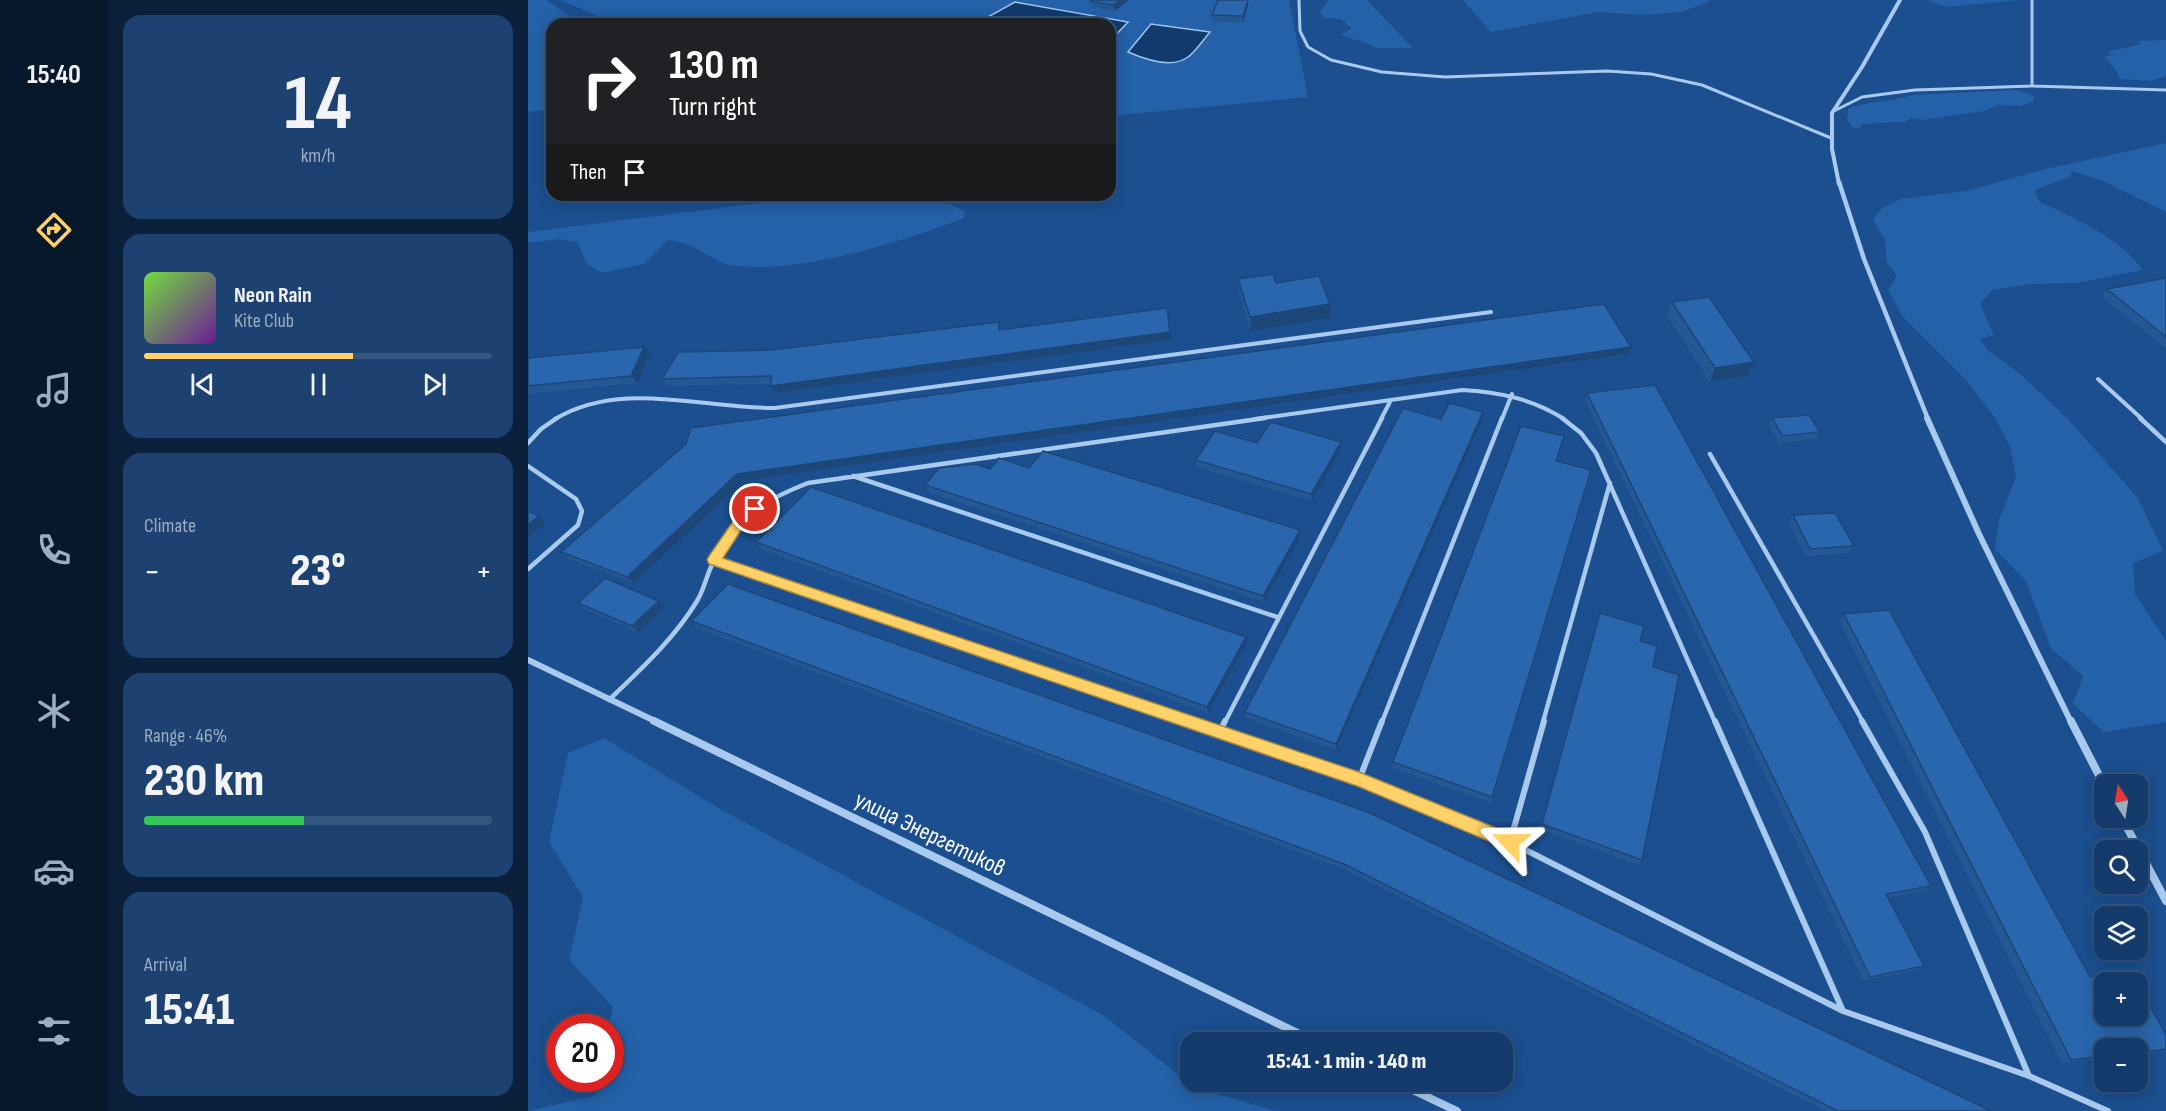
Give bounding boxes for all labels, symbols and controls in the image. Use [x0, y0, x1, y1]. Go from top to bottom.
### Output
text: 130 m [669, 40, 759, 91]
icon: right [570, 42, 648, 120]
text: 14 [284, 58, 352, 151]
text: 15:40 [27, 59, 81, 91]
text: Turn right [669, 91, 756, 123]
text: km/h [301, 144, 335, 168]
icon: arrive [618, 156, 651, 189]
text: Then [570, 159, 606, 186]
icon: directions [33, 209, 75, 251]
text: Neon Rain [234, 282, 312, 309]
text: Kite Club [234, 309, 294, 333]
icon: previous [186, 368, 219, 401]
icon: pause [302, 368, 335, 401]
icon: next [418, 368, 451, 401]
icon: music [33, 369, 75, 411]
pin [729, 483, 780, 534]
icon: arrive [738, 492, 771, 525]
text: Climate [144, 514, 196, 538]
icon: phone [33, 529, 75, 571]
text: 23° [290, 544, 346, 599]
text: − [144, 552, 160, 592]
text: + [476, 552, 492, 592]
icon: climate [33, 690, 75, 732]
text: Range · 46% [144, 724, 227, 748]
text: 230 km [144, 754, 264, 809]
north arrow [2094, 774, 2148, 828]
map controls [2094, 774, 2148, 1092]
street label: улица Энергетиков [850, 785, 1010, 883]
position arrow [1478, 810, 1542, 874]
button: search [2094, 840, 2148, 894]
icon: car [33, 850, 75, 892]
button: layers [2094, 906, 2148, 960]
text: Arrival [144, 953, 187, 977]
button: + [2094, 972, 2148, 1026]
text: 15:41 [144, 983, 234, 1038]
icon: filters [33, 1010, 75, 1052]
speed limit sign: 20 [546, 1014, 624, 1092]
button: − [2094, 1038, 2148, 1092]
text: 15:41 · 1 min · 140 m [1267, 1048, 1426, 1075]

